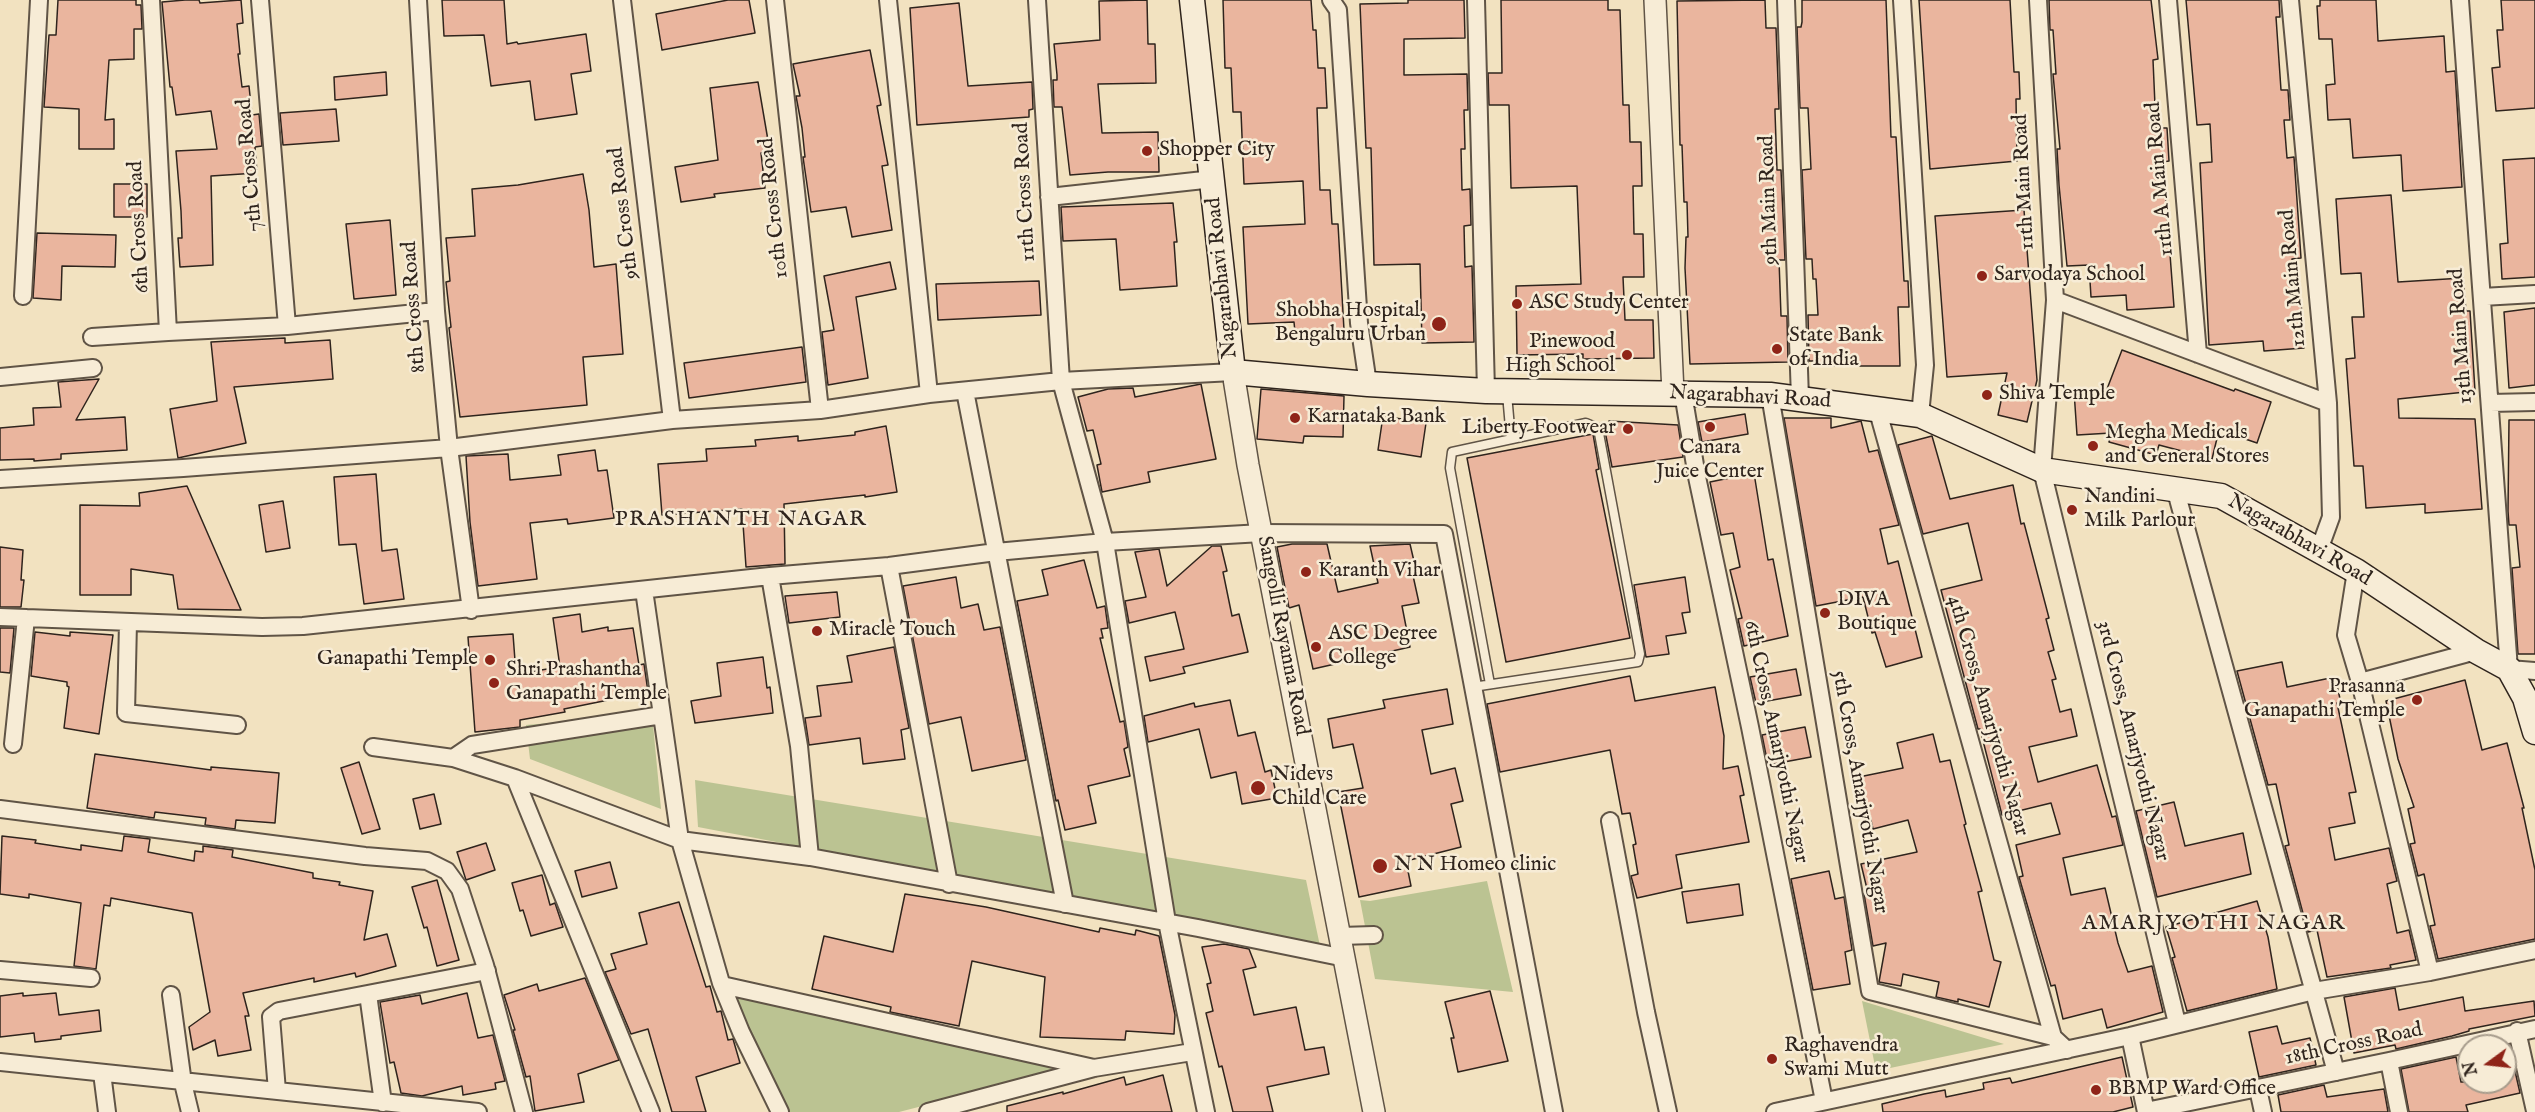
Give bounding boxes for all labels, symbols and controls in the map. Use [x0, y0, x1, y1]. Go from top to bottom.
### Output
street label: 7th Cross Road [233, 97, 269, 233]
street label: 11th A Main Road [2142, 101, 2180, 257]
street label: 11th Main Road [2009, 113, 2041, 251]
street label: 11th Cross Road [1010, 122, 1042, 262]
street label: 9th Main Road [1755, 135, 1785, 265]
street label: 10th Cross Road [755, 136, 795, 280]
place label: Shopper City [1159, 138, 1275, 164]
marker: Shopper City [1140, 144, 1154, 158]
street label: 9th Cross Road [604, 146, 646, 280]
street label: 6th Cross Road [124, 160, 156, 294]
street label: Nagarabhavi Road [1202, 196, 1244, 360]
street label: 12th Main Road [2275, 208, 2313, 348]
street label: 8th Cross Road [398, 240, 432, 374]
place label: Sarvodaya School [1994, 263, 2145, 289]
street label: 13th Main Road [2445, 267, 2479, 405]
marker: Sarvodaya School [1975, 269, 1989, 283]
place label: ASC Study Center [1529, 291, 1689, 317]
marker: ASC Study Center [1510, 297, 1524, 311]
place label: Shobha Hospital, Bengaluru Urban [1275, 299, 1426, 349]
marker: Shobha Hospital, Bengaluru Urban [1430, 315, 1448, 333]
place label: State Bank of India [1789, 324, 1883, 374]
place label: Pinewood High School [1505, 330, 1615, 380]
marker: State Bank of India [1770, 342, 1784, 356]
marker: Pinewood High School [1620, 348, 1634, 362]
street label: Nagarabhavi Road [1668, 381, 1832, 415]
place label: Shiva Temple [1999, 382, 2115, 408]
marker: Shiva Temple [1980, 388, 1994, 402]
place label: Karnataka Bank [1307, 405, 1446, 431]
marker: Karnataka Bank [1288, 411, 1302, 425]
place label: Liberty Footwear [1462, 416, 1616, 442]
marker: Canara Juice Center [1703, 420, 1717, 434]
place label: Megha Medicals and General Stores [2105, 421, 2269, 471]
marker: Liberty Footwear [1621, 422, 1635, 436]
place label: Canara Juice Center [1656, 436, 1764, 486]
marker: Megha Medicals and General Stores [2086, 439, 2100, 453]
place label: Nandini Milk Parlour [2084, 485, 2195, 535]
street label: Nagarabhavi Road [2223, 490, 2375, 592]
marker: Nandini Milk Parlour [2065, 503, 2079, 517]
district label: PRASHANTH NAGAR [615, 507, 867, 533]
street label: Sangolli Rayanna Road [1250, 534, 1314, 738]
place label: Karanth Vihar [1318, 559, 1440, 585]
marker: Karanth Vihar [1299, 565, 1313, 579]
place label: DIVA Boutique [1837, 588, 1917, 638]
street label: 4th Cross, Amarjyothi Nagar [1941, 593, 2033, 839]
marker: DIVA Boutique [1818, 606, 1832, 620]
place label: Miracle Touch [829, 618, 956, 644]
street label: 6th Cross, Amarjyothi Nagar [1737, 618, 1813, 866]
street label: 3rd Cross, Amarjyothi Nagar [2090, 618, 2174, 864]
place label: ASC Degree College [1328, 622, 1437, 672]
marker: Miracle Touch [810, 624, 824, 638]
marker: ASC Degree College [1309, 640, 1323, 654]
place label: Ganapathi Temple [317, 647, 478, 673]
marker: Ganapathi Temple [483, 653, 497, 667]
place label: Shri Prashantha Ganapathi Temple [506, 658, 667, 708]
street label: 5th Cross, Amarjyothi Nagar [1825, 669, 1893, 915]
place label: Prasanna Ganapathi Temple [2244, 675, 2405, 725]
marker: Shri Prashantha Ganapathi Temple [487, 676, 501, 690]
marker: Prasanna Ganapathi Temple [2410, 693, 2424, 707]
place label: Nidevs Child Care [1272, 763, 1367, 813]
marker: Nidevs Child Care [1249, 779, 1267, 797]
place label: N N Homeo clinic [1394, 853, 1556, 879]
marker: N N Homeo clinic [1371, 857, 1389, 875]
district label: AMARJYOTHI NAGAR [2082, 911, 2346, 937]
street label: 18th Cross Road [2283, 1018, 2425, 1072]
place label: Raghavendra Swami Mutt [1784, 1034, 1898, 1084]
north arrow [2457, 1034, 2517, 1094]
marker: Raghavendra Swami Mutt [1765, 1052, 1779, 1066]
text: N [2460, 1059, 2483, 1077]
place label: BBMP Ward Office [2108, 1077, 2276, 1103]
marker: BBMP Ward Office [2089, 1083, 2103, 1097]

